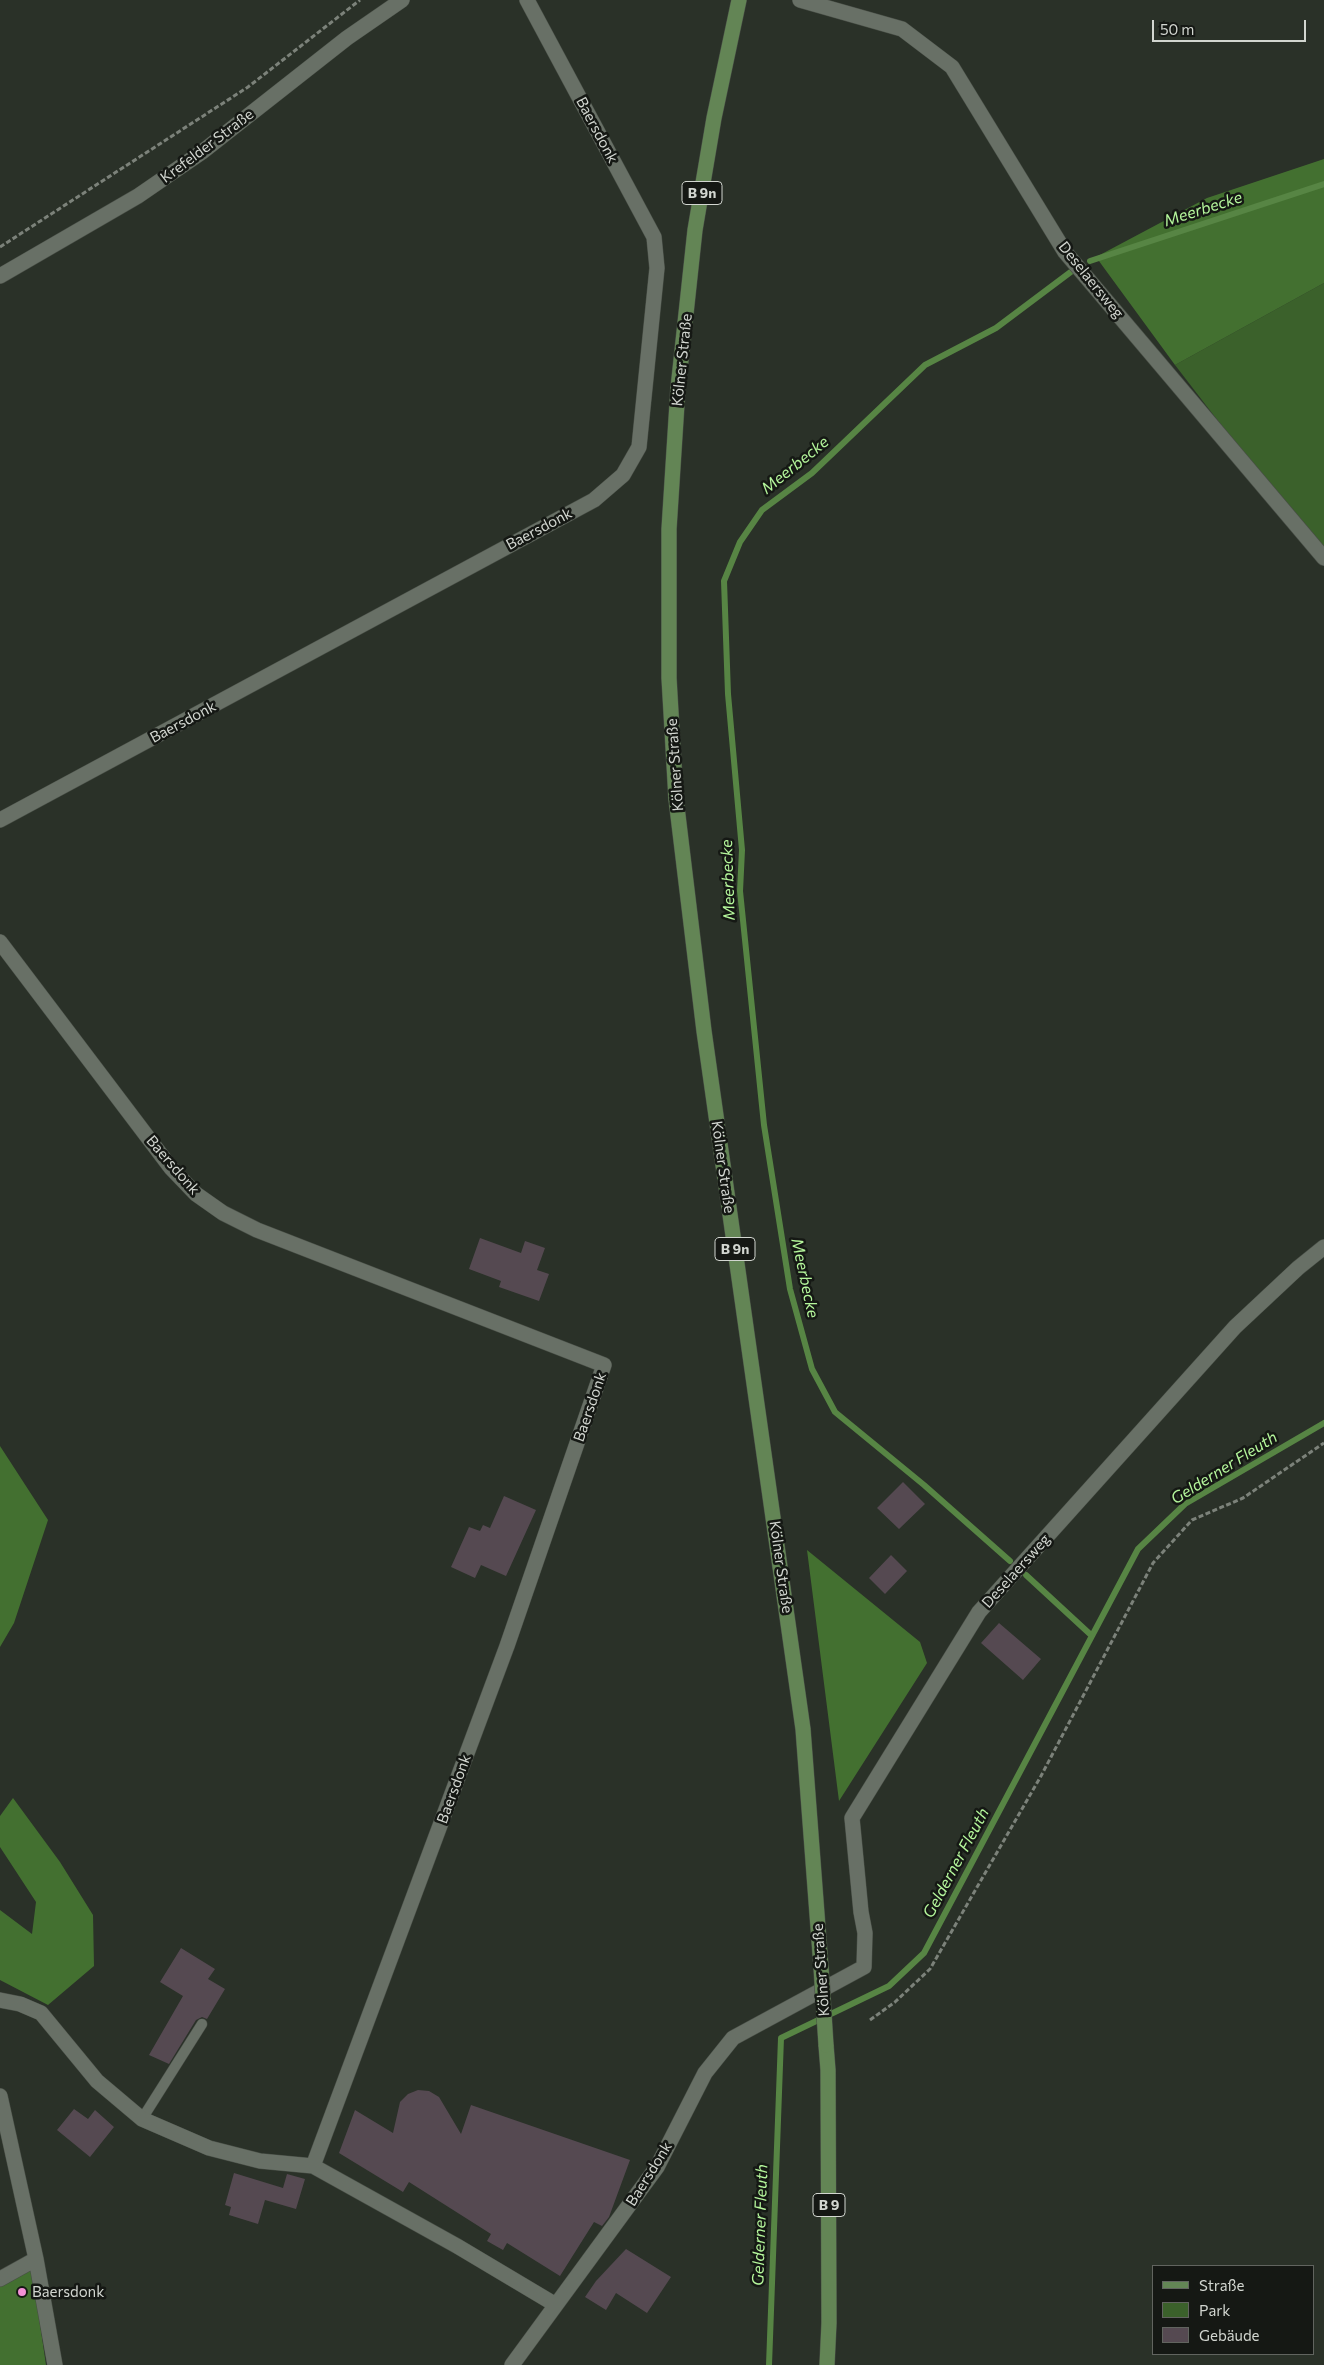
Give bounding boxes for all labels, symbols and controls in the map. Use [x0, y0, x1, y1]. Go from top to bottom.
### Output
scale bar [1154, 10, 1308, 42]
text: 50 m [1160, 20, 1194, 38]
street label: Baersdonk [572, 94, 622, 166]
street label: Krefelder Straße [157, 105, 257, 187]
road number: B 9n [682, 182, 722, 204]
water label: Meerbecke [1161, 187, 1245, 231]
street label: Deselaersweg [1055, 238, 1127, 322]
street label: Kölner Straße [668, 313, 696, 407]
water label: Meerbecke [757, 432, 833, 498]
street label: Baersdonk [503, 504, 575, 554]
street label: Baersdonk [147, 697, 219, 747]
street label: Kölner Straße [663, 718, 687, 812]
water label: Meerbecke [717, 839, 739, 921]
street label: Kölner Straße [708, 1120, 738, 1214]
street label: Baersdonk [142, 1132, 204, 1198]
water label: Meerbecke [787, 1236, 823, 1320]
road number: B 9n [715, 1238, 755, 1260]
street label: Baersdonk [570, 1370, 610, 1444]
water label: Gelderner Fleuth [1167, 1428, 1281, 1508]
street label: Kölner Straße [766, 1520, 796, 1614]
street label: Deselaersweg [978, 1530, 1054, 1612]
street label: Baersdonk [433, 1752, 475, 1826]
water label: Gelderner Fleuth [919, 1805, 993, 1921]
street label: Kölner Straße [809, 1923, 833, 2017]
street label: Baersdonk [622, 2139, 676, 2209]
water label: Gelderner Fleuth [748, 2164, 772, 2286]
road number: B 9 [813, 2194, 845, 2216]
legend [1152, 2265, 1314, 2355]
text: Straße [1199, 2276, 1245, 2294]
place label: Baersdonk [32, 2283, 104, 2301]
marker: Baersdonk [16, 2286, 28, 2298]
text: Park [1199, 2301, 1230, 2319]
text: Gebäude [1199, 2326, 1260, 2344]

